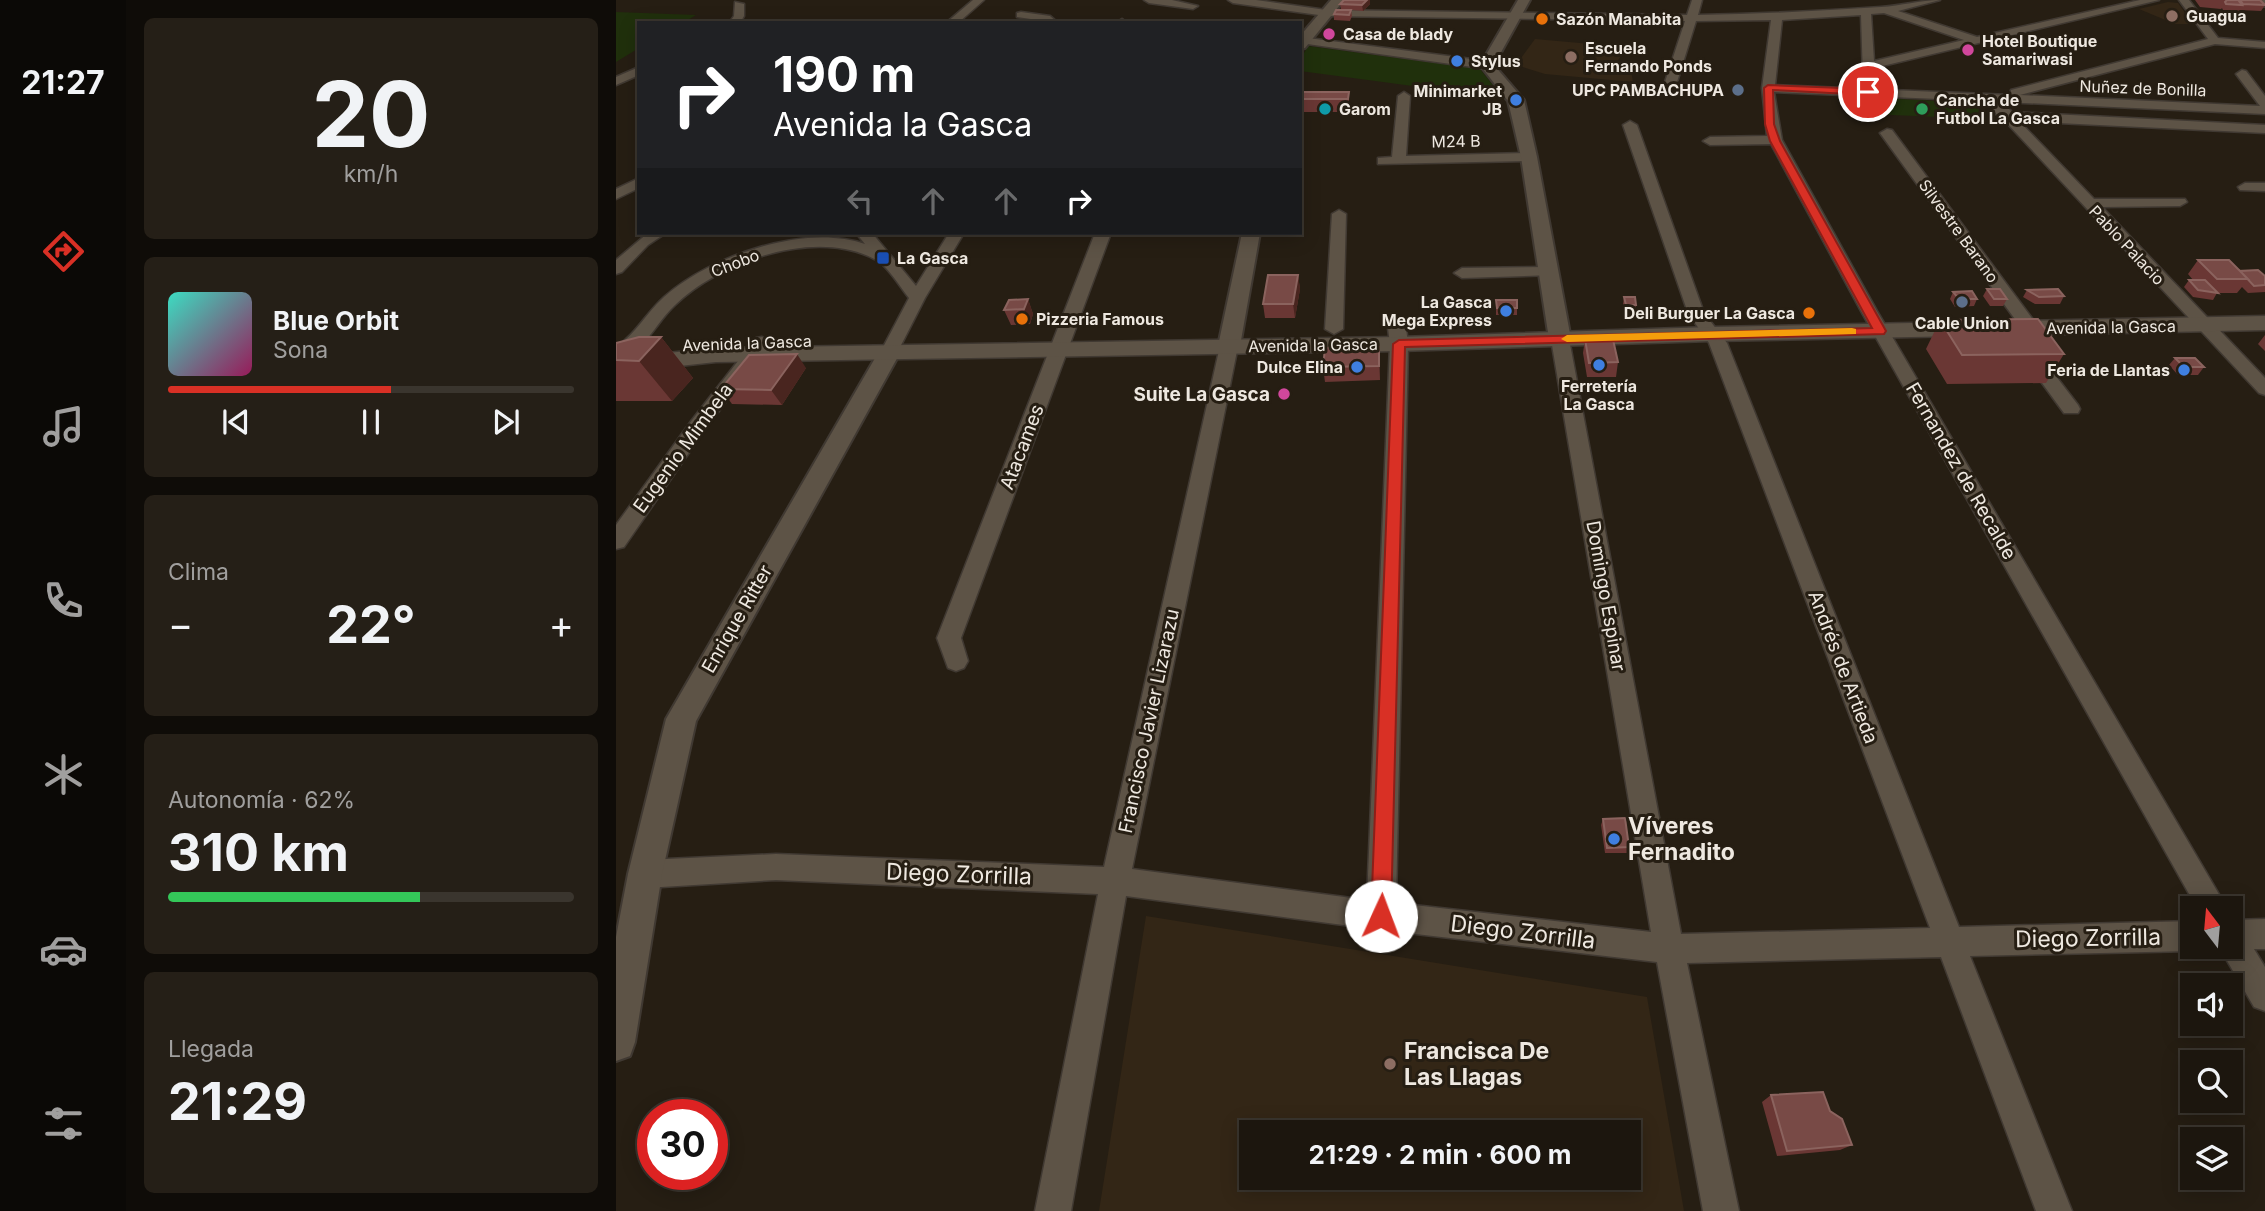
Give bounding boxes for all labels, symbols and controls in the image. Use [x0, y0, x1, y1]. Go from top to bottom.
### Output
place label: Guagua [2186, 6, 2247, 26]
marker: Guagua [2164, 8, 2180, 24]
place label: Sazón Manabita [1556, 9, 1681, 29]
marker: Sazón Manabita [1534, 11, 1550, 27]
place label: Casa de blady [1343, 24, 1454, 44]
marker: Casa de blady [1321, 26, 1337, 42]
place label: Hotel Boutique Samariwasi [1982, 31, 2097, 69]
place label: Escuela Fernando Ponds [1585, 38, 1712, 76]
marker: Hotel Boutique Samariwasi [1960, 42, 1976, 58]
text: 190 m [773, 45, 915, 104]
icon: right [658, 49, 749, 140]
marker: Escuela Fernando Ponds [1563, 49, 1579, 65]
place label: Stylus [1471, 51, 1521, 71]
marker: Stylus [1449, 53, 1465, 69]
text: 20 [312, 59, 430, 169]
pin [1838, 62, 1898, 122]
text: 21:27 [21, 63, 105, 102]
icon: arrive [1849, 73, 1887, 111]
street label: Nuñez de Bonilla [2079, 76, 2207, 100]
place label: UPC PAMBACHUPA [1572, 80, 1724, 100]
place label: Minimarket JB [1413, 81, 1502, 119]
marker: UPC PAMBACHUPA [1730, 82, 1746, 98]
place label: Cancha de Futbol La Gasca [1936, 90, 2060, 128]
marker: Minimarket JB [1508, 92, 1524, 108]
place label: Garom [1339, 99, 1391, 119]
marker: Garom [1317, 101, 1333, 117]
marker: Cancha de Futbol La Gasca [1914, 101, 1930, 117]
text: Avenida la Gasca [773, 105, 1032, 144]
street label: M24 B [1431, 131, 1481, 151]
text: km/h [344, 160, 398, 188]
street label: Silvestre Barano [1915, 175, 2003, 287]
icon: left [841, 182, 879, 220]
icon: ahead [914, 182, 952, 220]
icon: ahead [987, 182, 1025, 220]
icon: right [1060, 182, 1098, 220]
street label: Pablo Palacio [2085, 201, 2169, 289]
icon: directions [39, 227, 88, 276]
street label: Chobo [708, 245, 762, 281]
place label: La Gasca [897, 248, 968, 268]
marker: La Gasca [875, 250, 891, 266]
place label: La Gasca Mega Express [1382, 292, 1492, 330]
marker: Cable Union [1954, 294, 1970, 310]
marker: La Gasca Mega Express [1498, 303, 1514, 319]
place label: Deli Burguer La Gasca [1624, 303, 1795, 323]
text: Blue Orbit [273, 305, 399, 336]
marker: Deli Burguer La Gasca [1801, 305, 1817, 321]
place label: Pizzeria Famous [1036, 309, 1164, 329]
marker: Pizzeria Famous [1014, 311, 1030, 327]
place label: Cable Union [1915, 313, 2009, 333]
street label: Avenida la Gasca [2046, 316, 2176, 338]
street label: Avenida la Gasca [682, 331, 812, 355]
street label: Avenida la Gasca [1248, 334, 1378, 356]
text: Sona [273, 336, 328, 364]
place label: Dulce Elina [1257, 357, 1343, 377]
marker: Ferretería La Gasca [1591, 357, 1607, 373]
marker: Dulce Elina [1349, 359, 1365, 375]
place label: Feria de Llantas [2047, 360, 2170, 380]
marker: Feria de Llantas [2176, 362, 2192, 378]
place label: Ferretería La Gasca [1561, 376, 1637, 414]
street label: Fernandez de Recalde [1901, 378, 2021, 564]
street label: Eugenio Mimbela [628, 379, 738, 517]
place label: Suite La Gasca [1133, 383, 1270, 406]
marker: Suite La Gasca [1276, 386, 1292, 402]
street label: Atacames [995, 401, 1049, 493]
icon: music [39, 402, 88, 451]
icon: previous [217, 403, 255, 441]
icon: pause [352, 403, 390, 441]
icon: next [487, 403, 525, 441]
street label: Domingo Espinar [1581, 519, 1631, 673]
text: Clima [168, 558, 229, 586]
street label: Enrique Ritter [697, 561, 777, 677]
icon: phone [39, 576, 88, 625]
street label: Andrés de Artieda [1803, 587, 1883, 747]
text: 22° [326, 593, 416, 656]
text: − [168, 601, 193, 647]
text: + [549, 601, 574, 647]
street label: Francisco Javier Lizarazu [1114, 607, 1184, 835]
icon: climate [39, 750, 88, 799]
text: Autonomía · 62% [168, 786, 355, 814]
place label: Víveres Fernadito [1628, 812, 1735, 866]
text: 310 km [168, 821, 349, 884]
marker: Víveres Fernadito [1606, 831, 1622, 847]
street label: Diego Zorrilla [886, 857, 1032, 891]
position arrow [1344, 879, 1418, 953]
north arrow [2180, 896, 2244, 959]
map controls [2180, 896, 2243, 1190]
street label: Diego Zorrilla [1449, 909, 1597, 955]
street label: Diego Zorrilla [2015, 923, 2161, 953]
icon: car [39, 925, 88, 974]
button: sound [2180, 973, 2243, 1036]
text: Llegada [168, 1035, 254, 1063]
place label: Francisca De Las Llagas [1404, 1037, 1549, 1091]
button: search [2180, 1050, 2243, 1113]
marker: Francisca De Las Llagas [1382, 1056, 1398, 1072]
text: 21:29 [168, 1070, 307, 1133]
icon: filters [39, 1099, 88, 1148]
speed limit sign: 30 [637, 1099, 728, 1190]
button: layers [2180, 1127, 2243, 1190]
text: 21:29 · 2 min · 600 m [1309, 1139, 1571, 1170]

